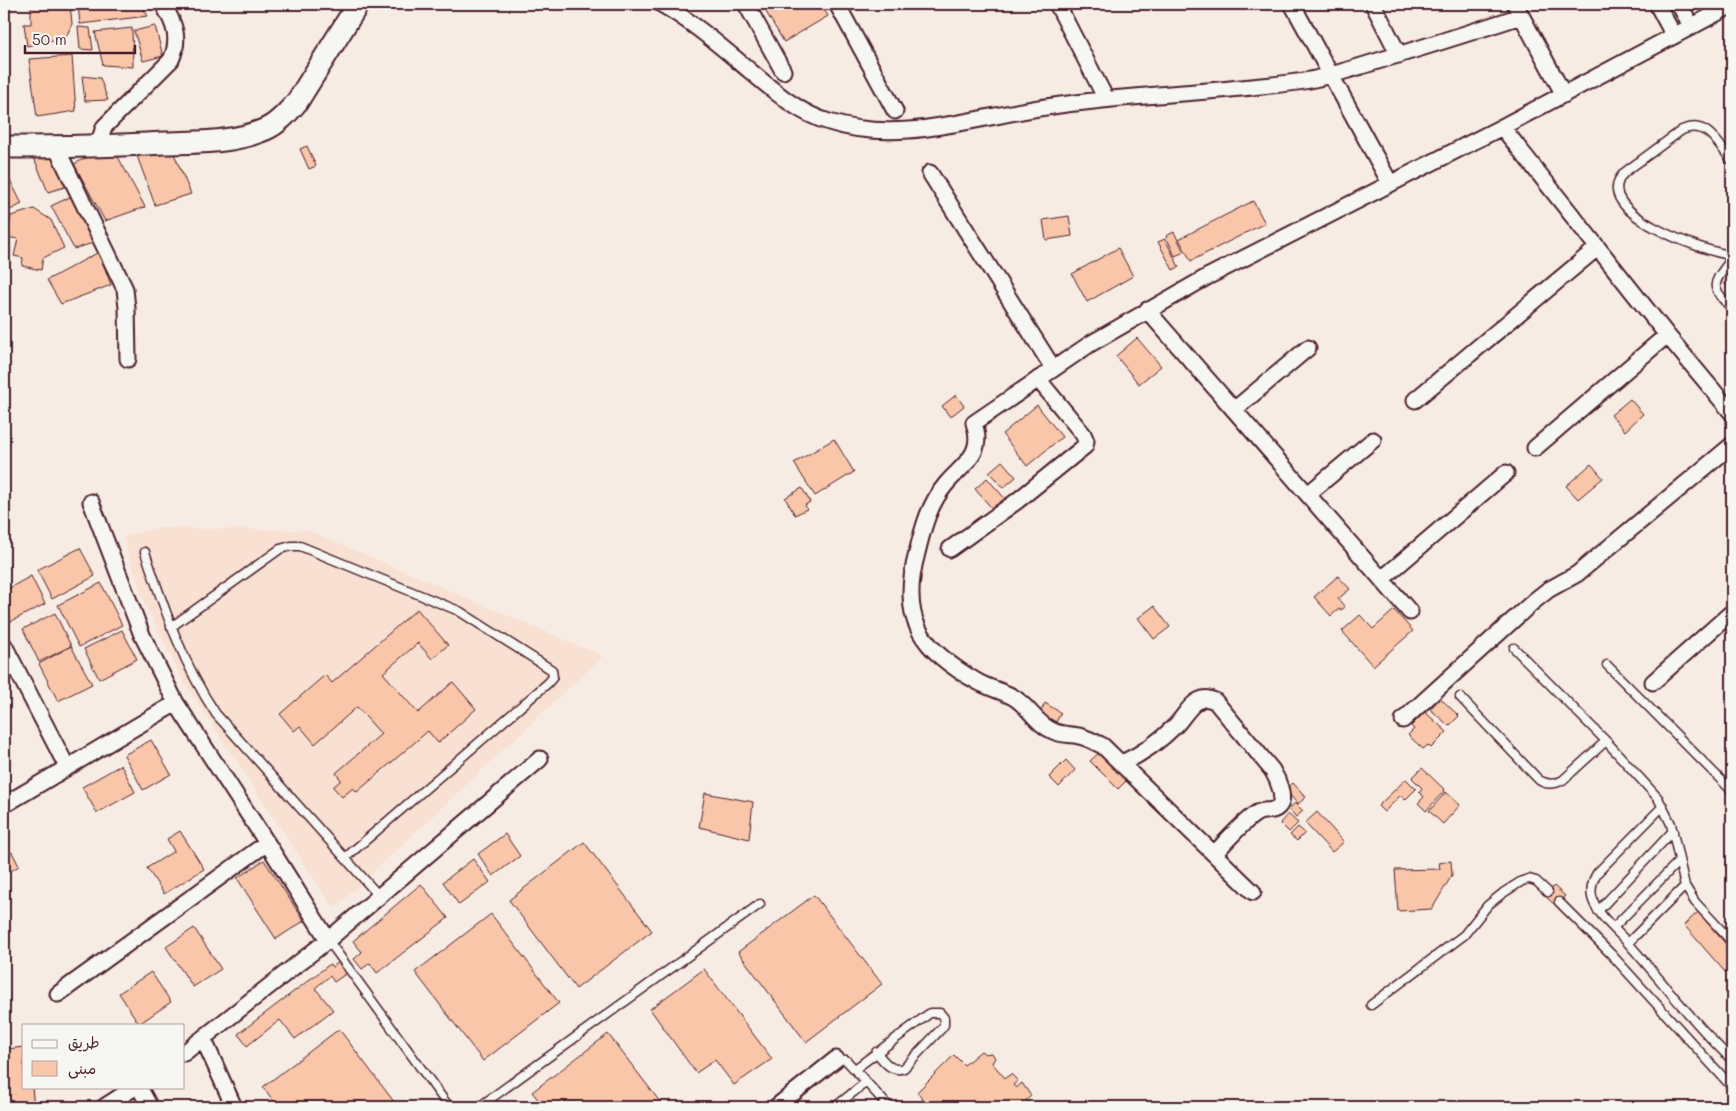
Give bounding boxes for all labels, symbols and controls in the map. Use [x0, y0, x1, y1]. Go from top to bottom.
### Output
scale bar [25, 22, 135, 54]
text: 50 m [32, 29, 67, 49]
legend [22, 1024, 185, 1088]
text: طريق [68, 1032, 100, 1052]
text: مبنى [68, 1058, 96, 1079]

